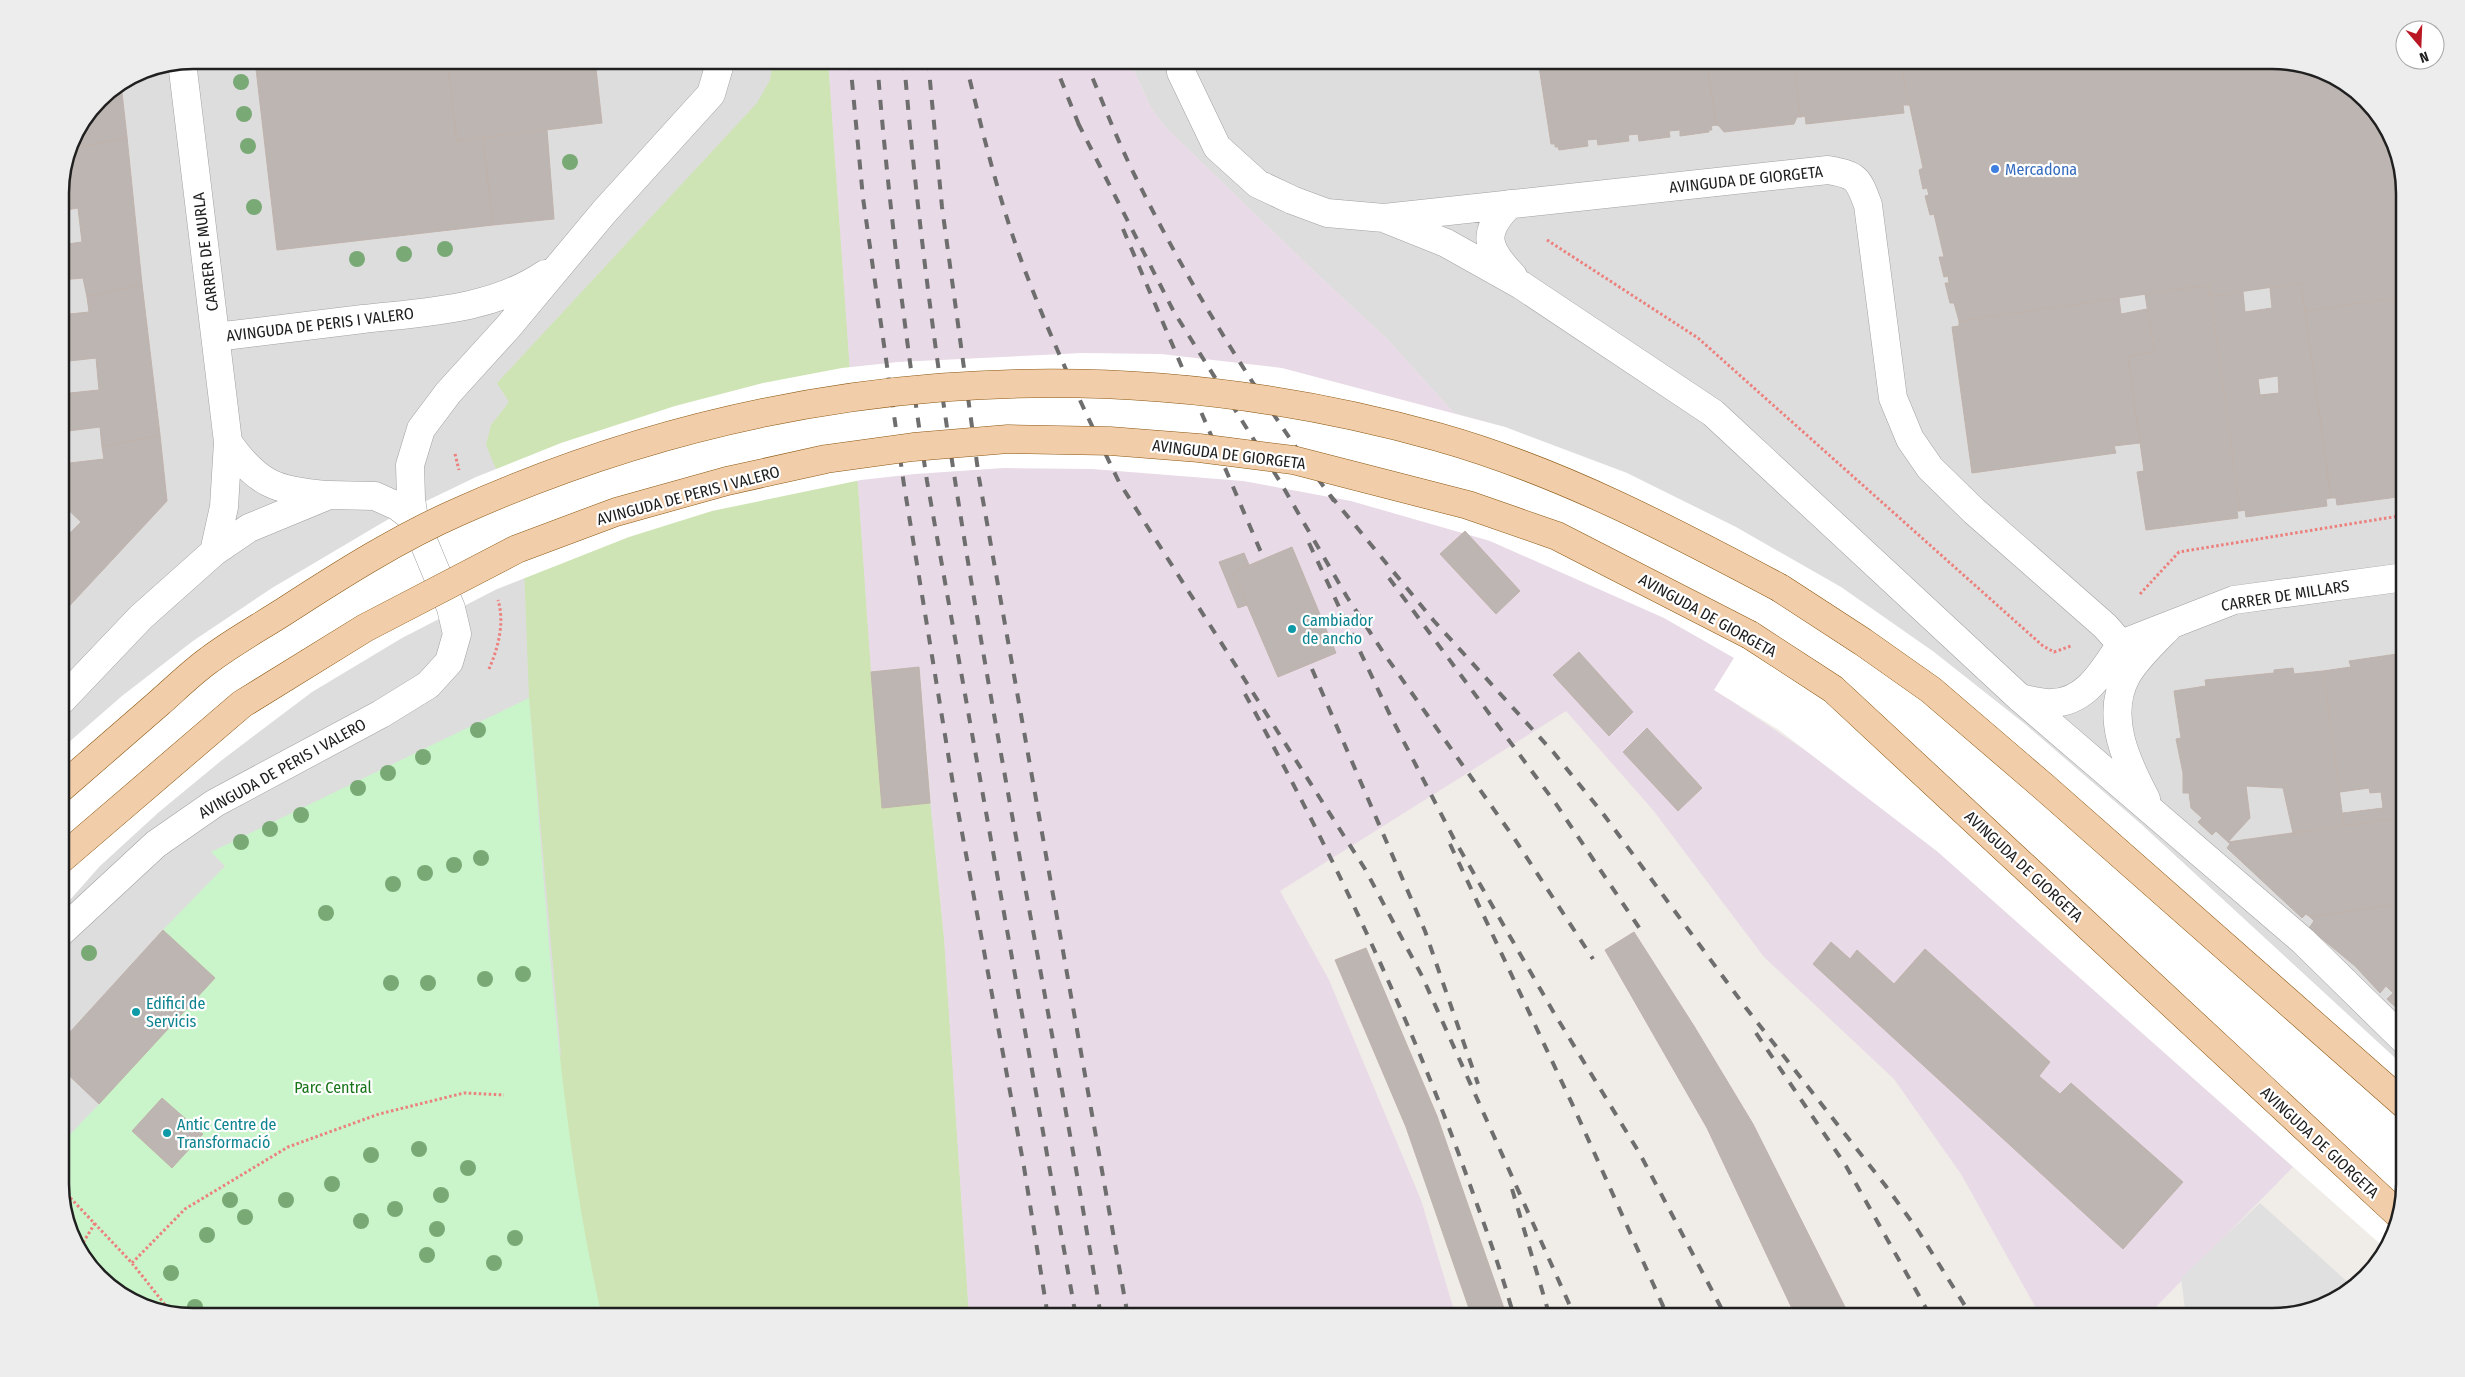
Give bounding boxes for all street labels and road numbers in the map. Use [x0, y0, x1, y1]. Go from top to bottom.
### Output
street label: AVINGUDA DE GIORGETA [1668, 162, 1824, 197]
street label: CARRER DE MURLA [189, 191, 222, 312]
street label: AVINGUDA DE PERIS I VALERO [225, 304, 415, 345]
street label: AVINGUDA DE GIORGETA [1151, 436, 1307, 473]
street label: AVINGUDA DE PERIS I VALERO [595, 462, 782, 529]
street label: AVINGUDA DE GIORGETA [1636, 570, 1780, 661]
street label: CARRER DE MILLARS [2220, 576, 2350, 615]
street label: AVINGUDA DE PERIS I VALERO [195, 714, 369, 822]
street label: AVINGUDA DE GIORGETA [1961, 807, 2087, 926]
street label: AVINGUDA DE GIORGETA [2257, 1083, 2383, 1202]

